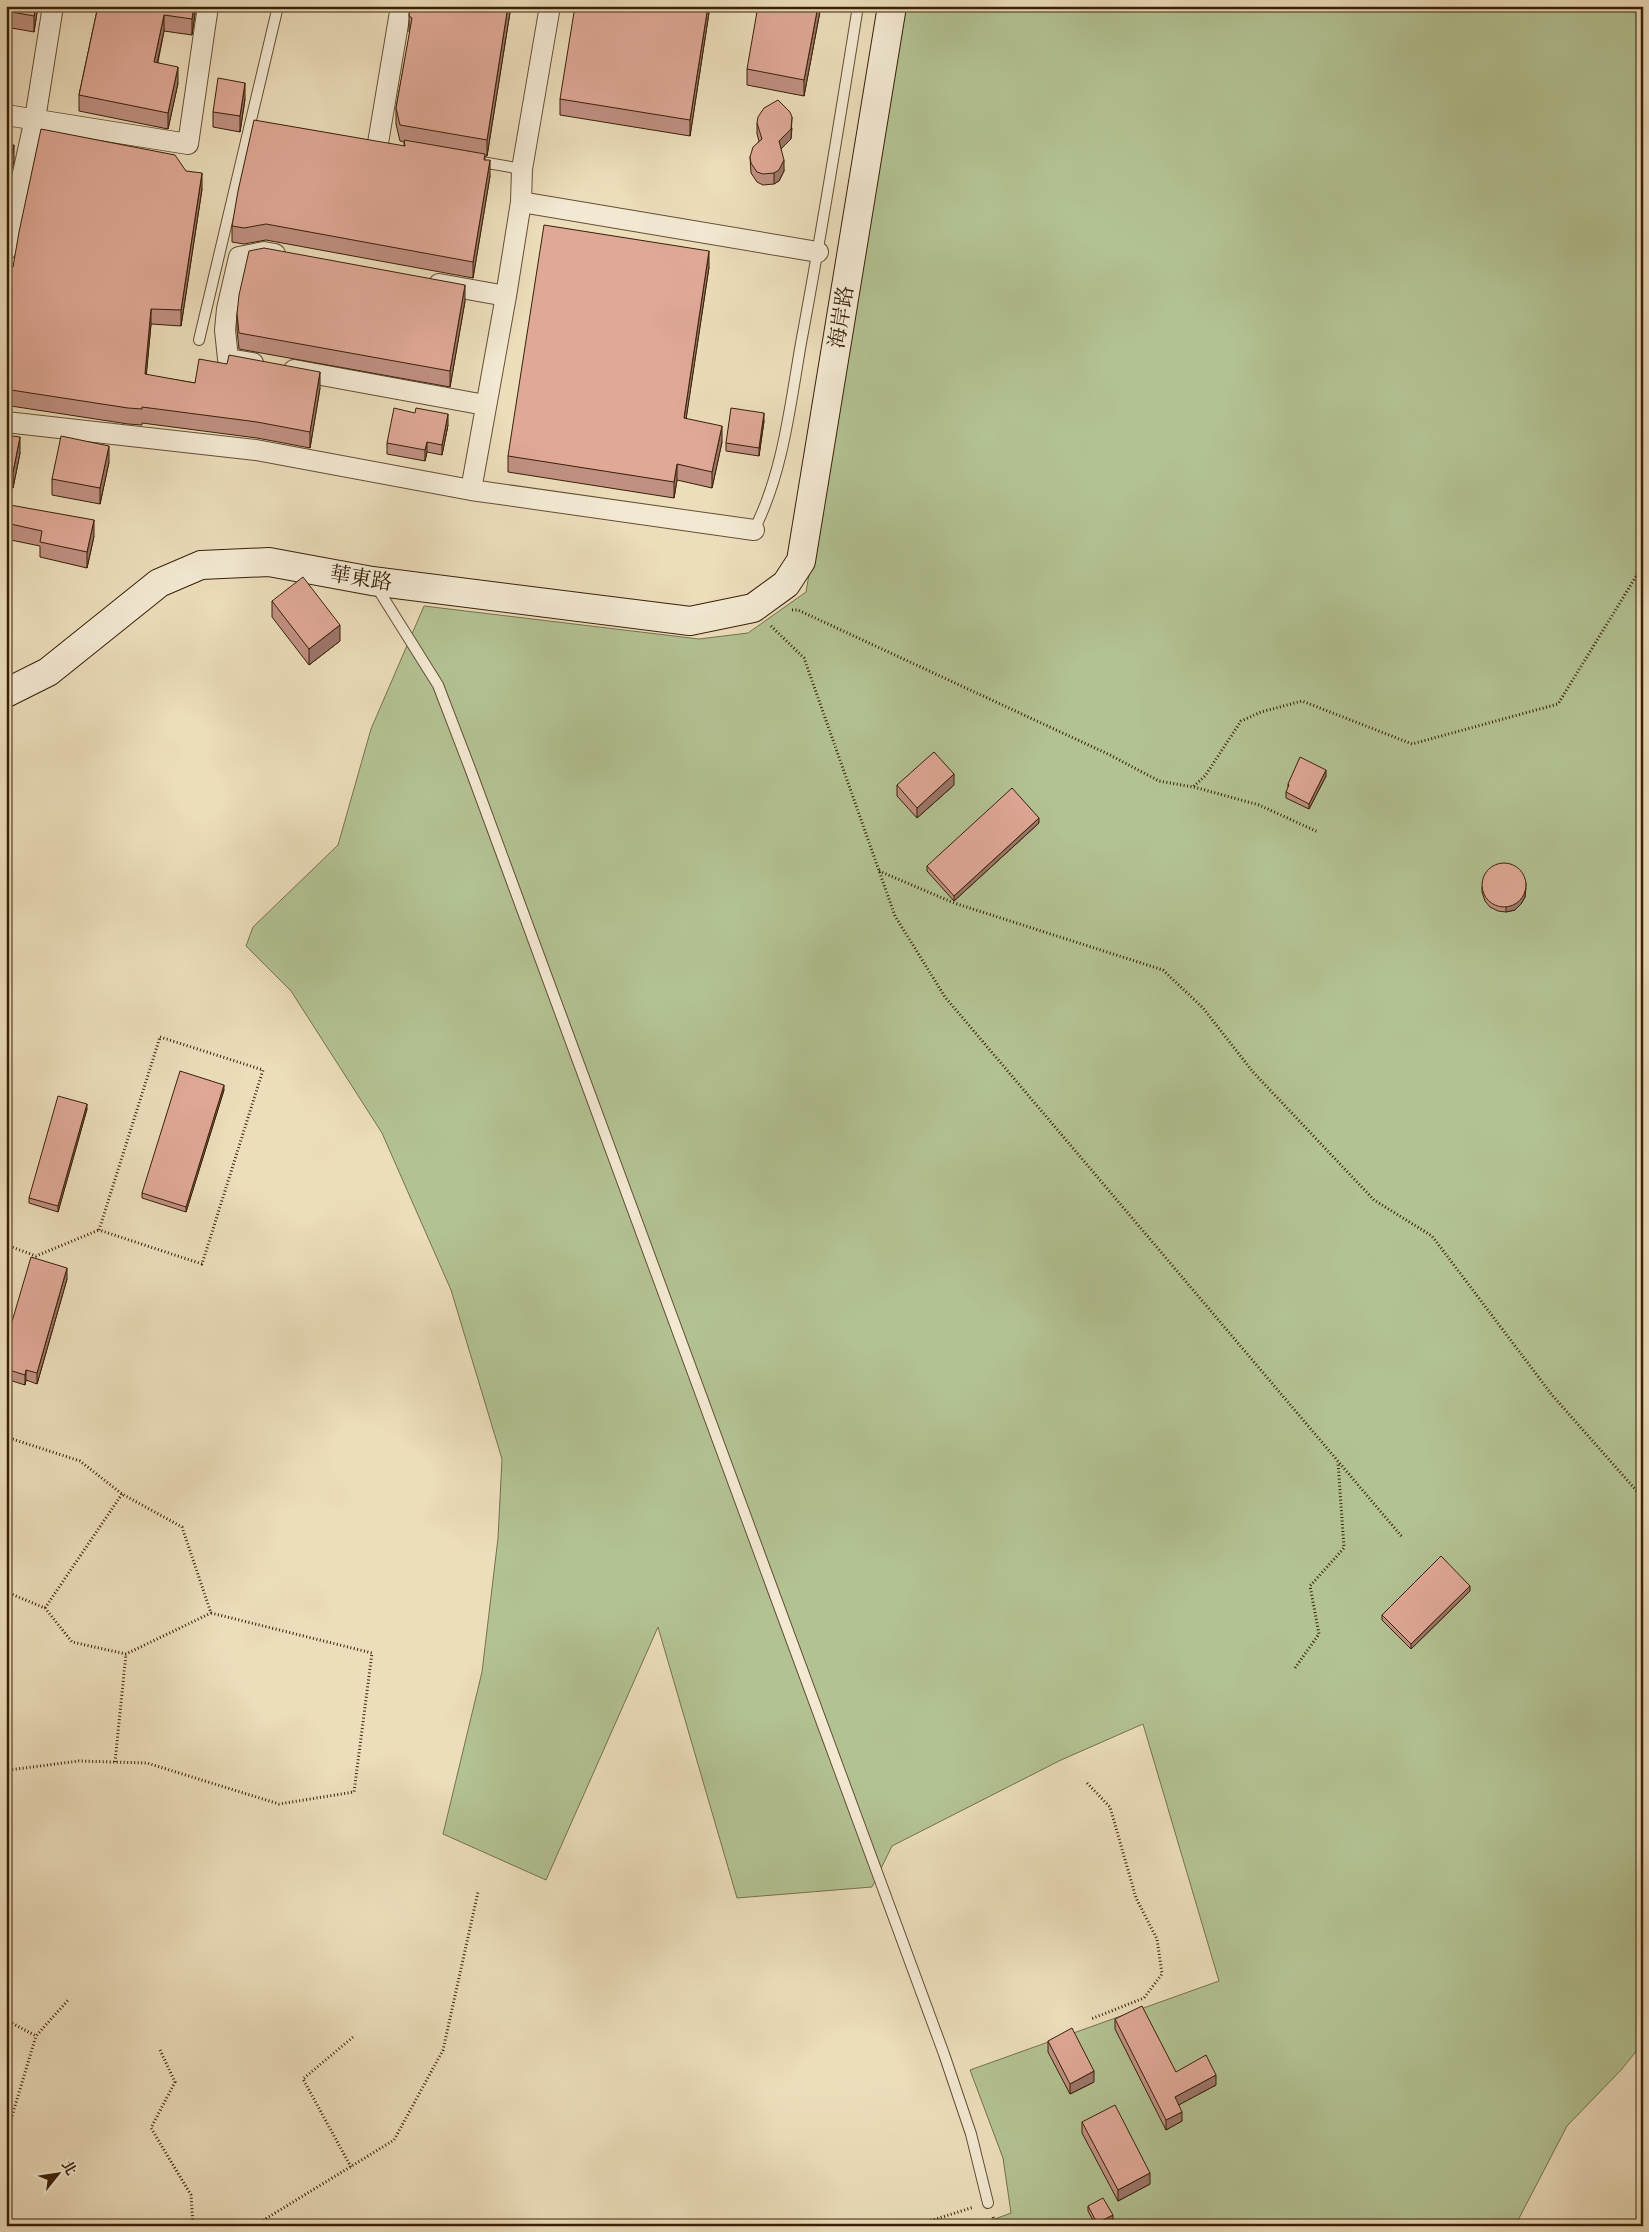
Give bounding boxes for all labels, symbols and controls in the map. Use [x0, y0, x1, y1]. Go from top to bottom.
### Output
street label: 海岸路 [823, 284, 863, 351]
street label: 華東路 [327, 560, 394, 600]
north arrow [32, 2150, 82, 2200]
text: 北 [55, 2157, 80, 2180]

